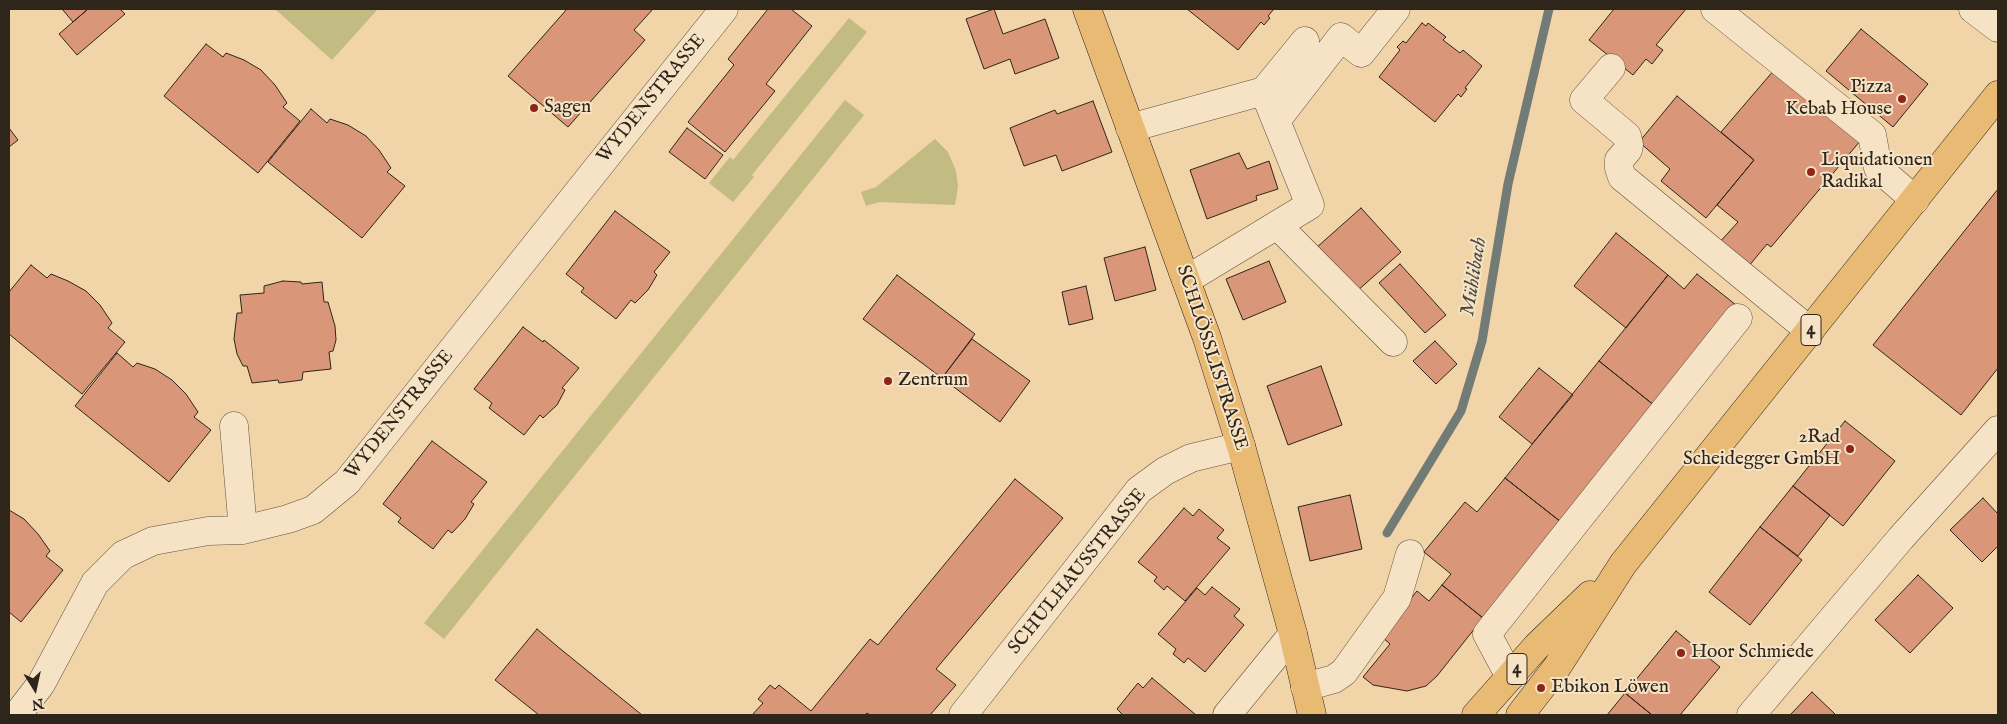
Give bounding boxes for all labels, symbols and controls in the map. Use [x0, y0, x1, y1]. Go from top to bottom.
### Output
street label: WYDENSTRASSE [593, 30, 711, 168]
place label: Pizza Kebab House [1785, 77, 1892, 121]
marker: Pizza Kebab House [1896, 93, 1908, 105]
place label: Sagen [544, 97, 591, 119]
marker: Sagen [528, 102, 540, 114]
place label: Liquidationen Radikal [1821, 150, 1933, 194]
marker: Liquidationen Radikal [1805, 166, 1817, 178]
water label: Mühlibach [1457, 236, 1493, 318]
street label: SCHLÖSSLISTRASSE [1170, 262, 1252, 454]
road number: 4 [1801, 314, 1821, 346]
street label: WYDENSTRASSE [341, 346, 459, 484]
place label: Zentrum [898, 370, 968, 392]
marker: Zentrum [882, 375, 894, 387]
place label: 2Rad Scheidegger GmbH [1683, 427, 1840, 471]
marker: 2Rad Scheidegger GmbH [1844, 443, 1856, 455]
street label: SCHULHAUSSTRASSE [1004, 484, 1152, 660]
place label: Hoor Schmiede [1691, 642, 1814, 664]
marker: Hoor Schmiede [1675, 647, 1687, 659]
road number: 4 [1507, 654, 1527, 684]
north arrow [10, 664, 60, 714]
place label: Ebikon Löwen [1551, 677, 1669, 699]
marker: Ebikon Löwen [1535, 682, 1547, 694]
text: N [30, 694, 45, 714]

